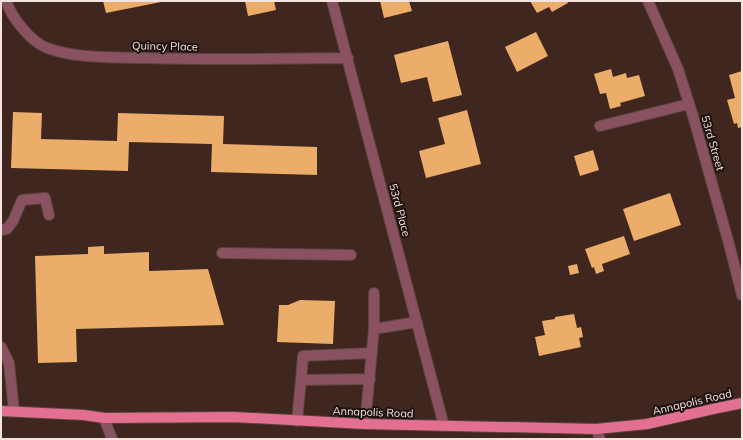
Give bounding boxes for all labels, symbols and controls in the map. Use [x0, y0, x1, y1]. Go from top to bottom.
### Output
street label: Quincy Place [132, 38, 198, 54]
street label: 53rd Street [698, 114, 728, 172]
street label: 53rd Place [386, 182, 414, 238]
street label: Annapolis Road [651, 386, 733, 418]
street label: Annapolis Road [332, 404, 414, 420]

